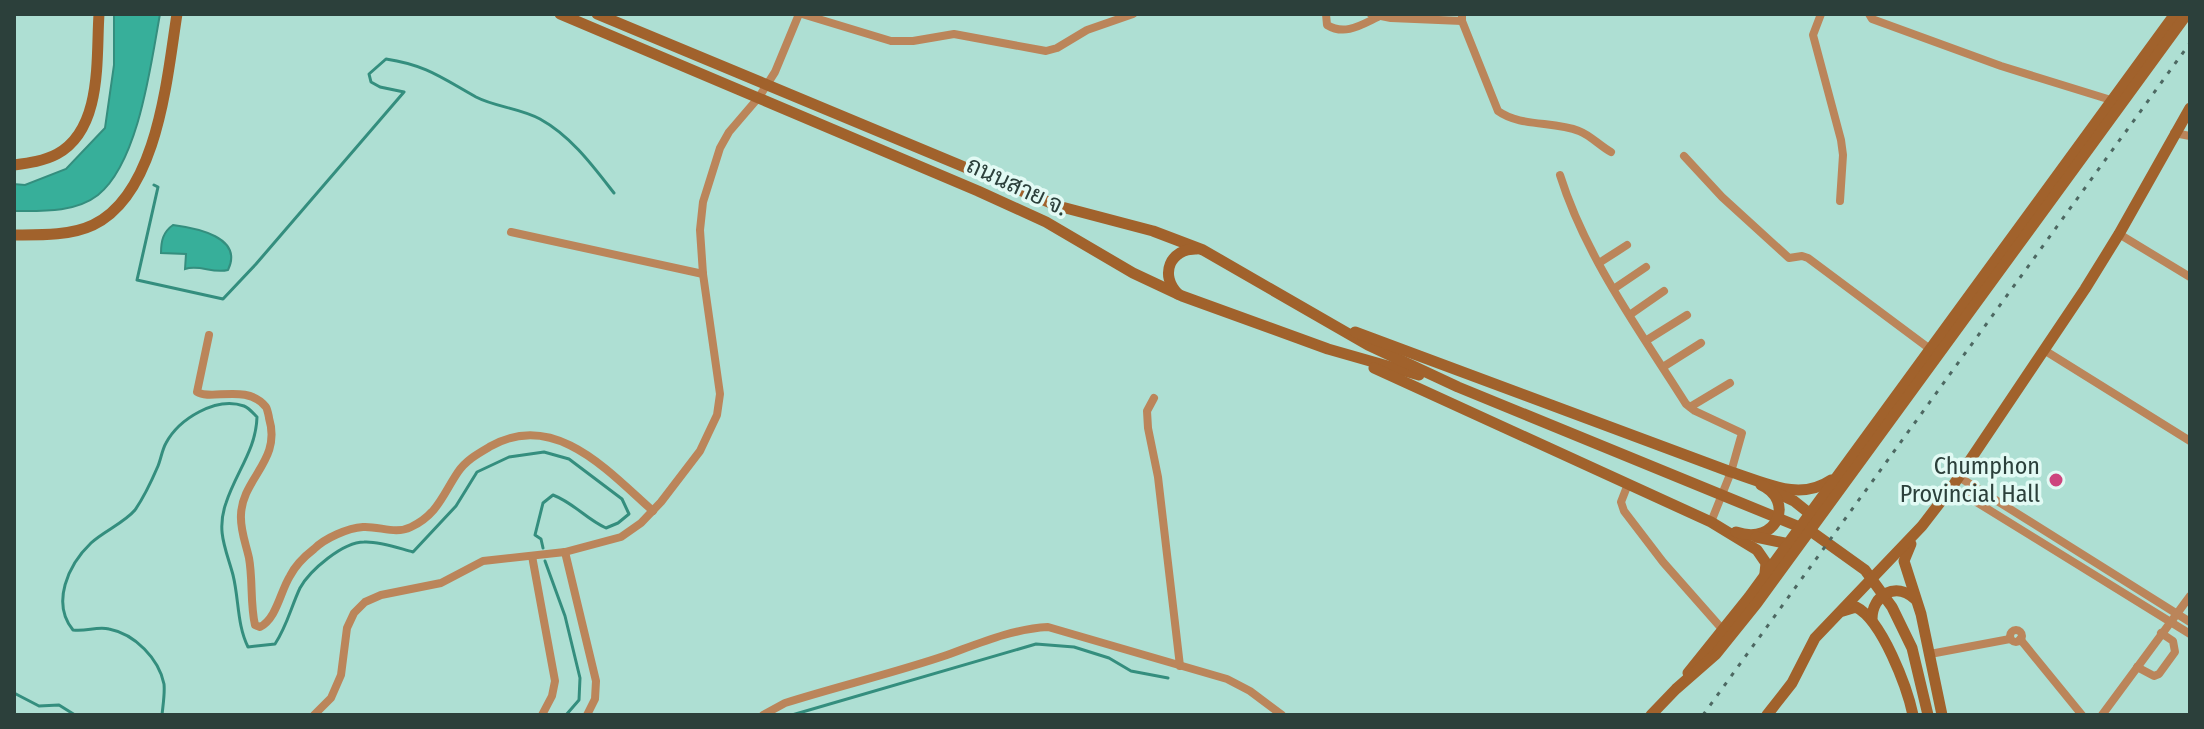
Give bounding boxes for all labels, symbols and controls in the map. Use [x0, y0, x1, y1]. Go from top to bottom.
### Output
street label: ถนนสาย จ. [962, 151, 1072, 221]
place label: Chumphon Provincial Hall [1900, 452, 2040, 508]
marker: Chumphon Provincial Hall [2047, 471, 2065, 489]

